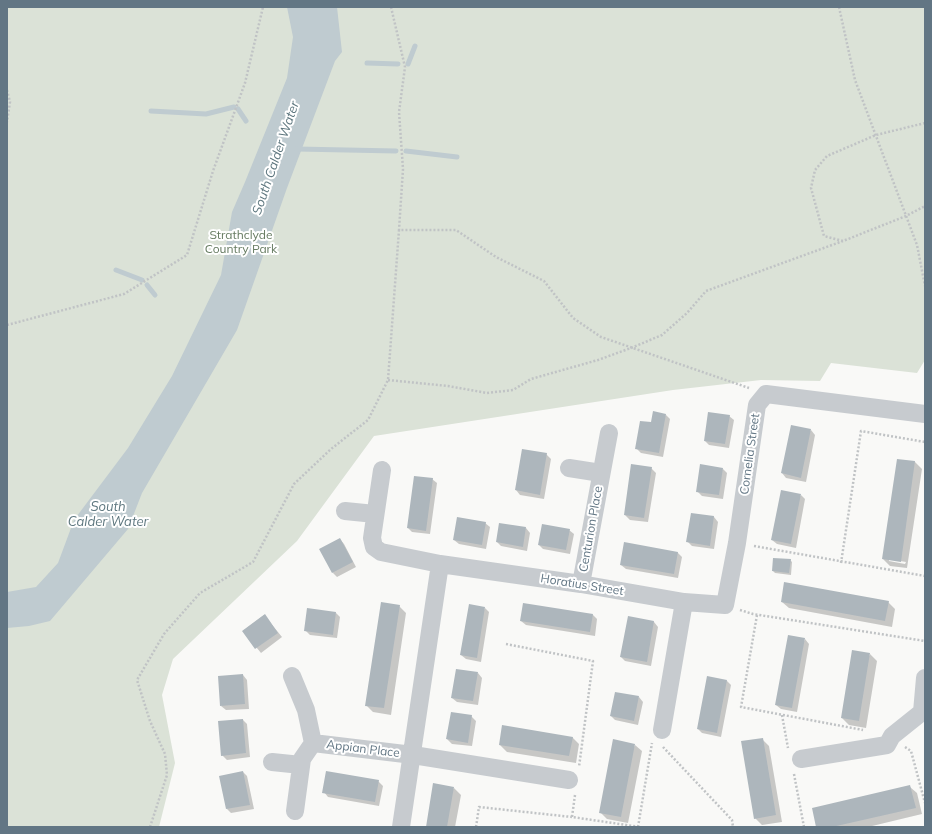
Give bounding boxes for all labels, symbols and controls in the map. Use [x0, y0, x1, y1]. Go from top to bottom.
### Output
water label: South Calder Water [249, 99, 303, 217]
park label: Strathclyde Country Park [205, 228, 277, 256]
street label: Cornelia Street [737, 413, 763, 495]
street label: Centurion Place [576, 485, 606, 573]
water label: South Calder Water [68, 499, 148, 530]
street label: Horatius Street [539, 571, 625, 599]
street label: Appian Place [326, 737, 400, 761]

